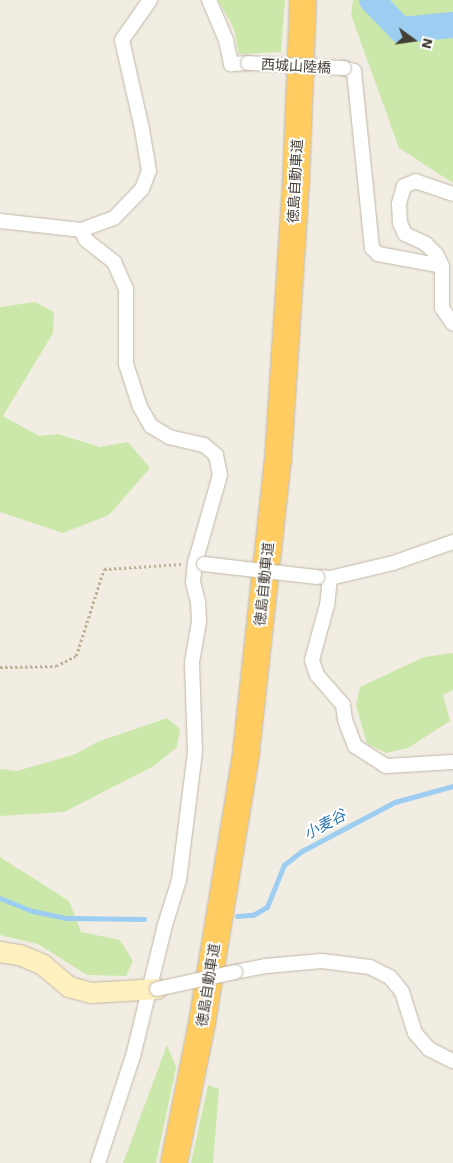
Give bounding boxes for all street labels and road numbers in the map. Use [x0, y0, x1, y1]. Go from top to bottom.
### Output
street label: 西城山陸橋 [261, 56, 331, 76]
street label: 徳島自動車道 [284, 139, 306, 223]
street label: 徳島自動車道 [251, 541, 277, 627]
street label: 徳島自動車道 [193, 942, 223, 1028]

